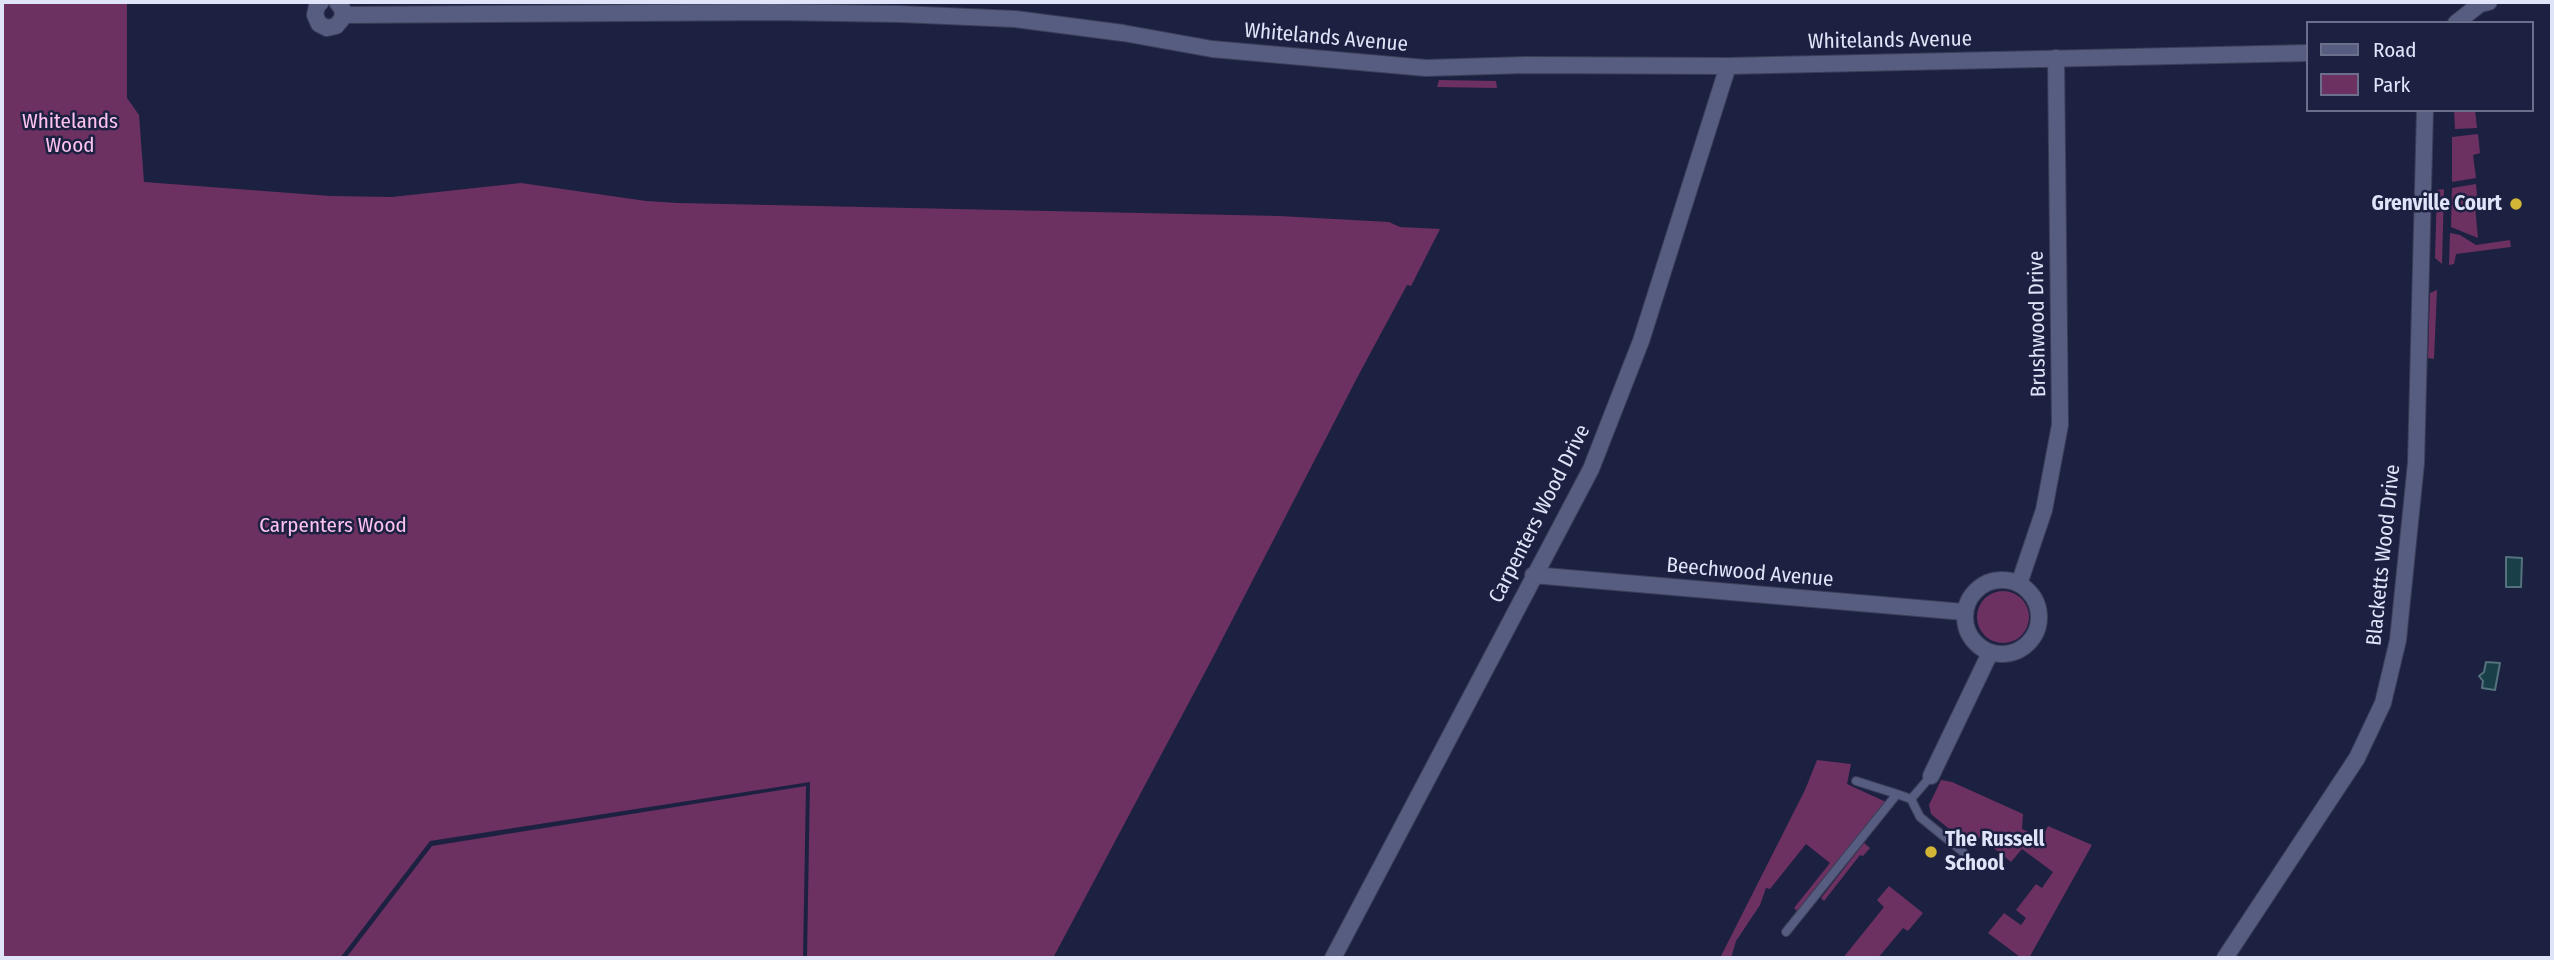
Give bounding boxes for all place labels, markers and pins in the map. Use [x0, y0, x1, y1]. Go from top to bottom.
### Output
place label: Grenville Court [2372, 191, 2502, 217]
marker: Grenville Court [2508, 196, 2524, 212]
place label: The Russell School [1945, 827, 2044, 877]
marker: The Russell School [1923, 844, 1939, 860]

